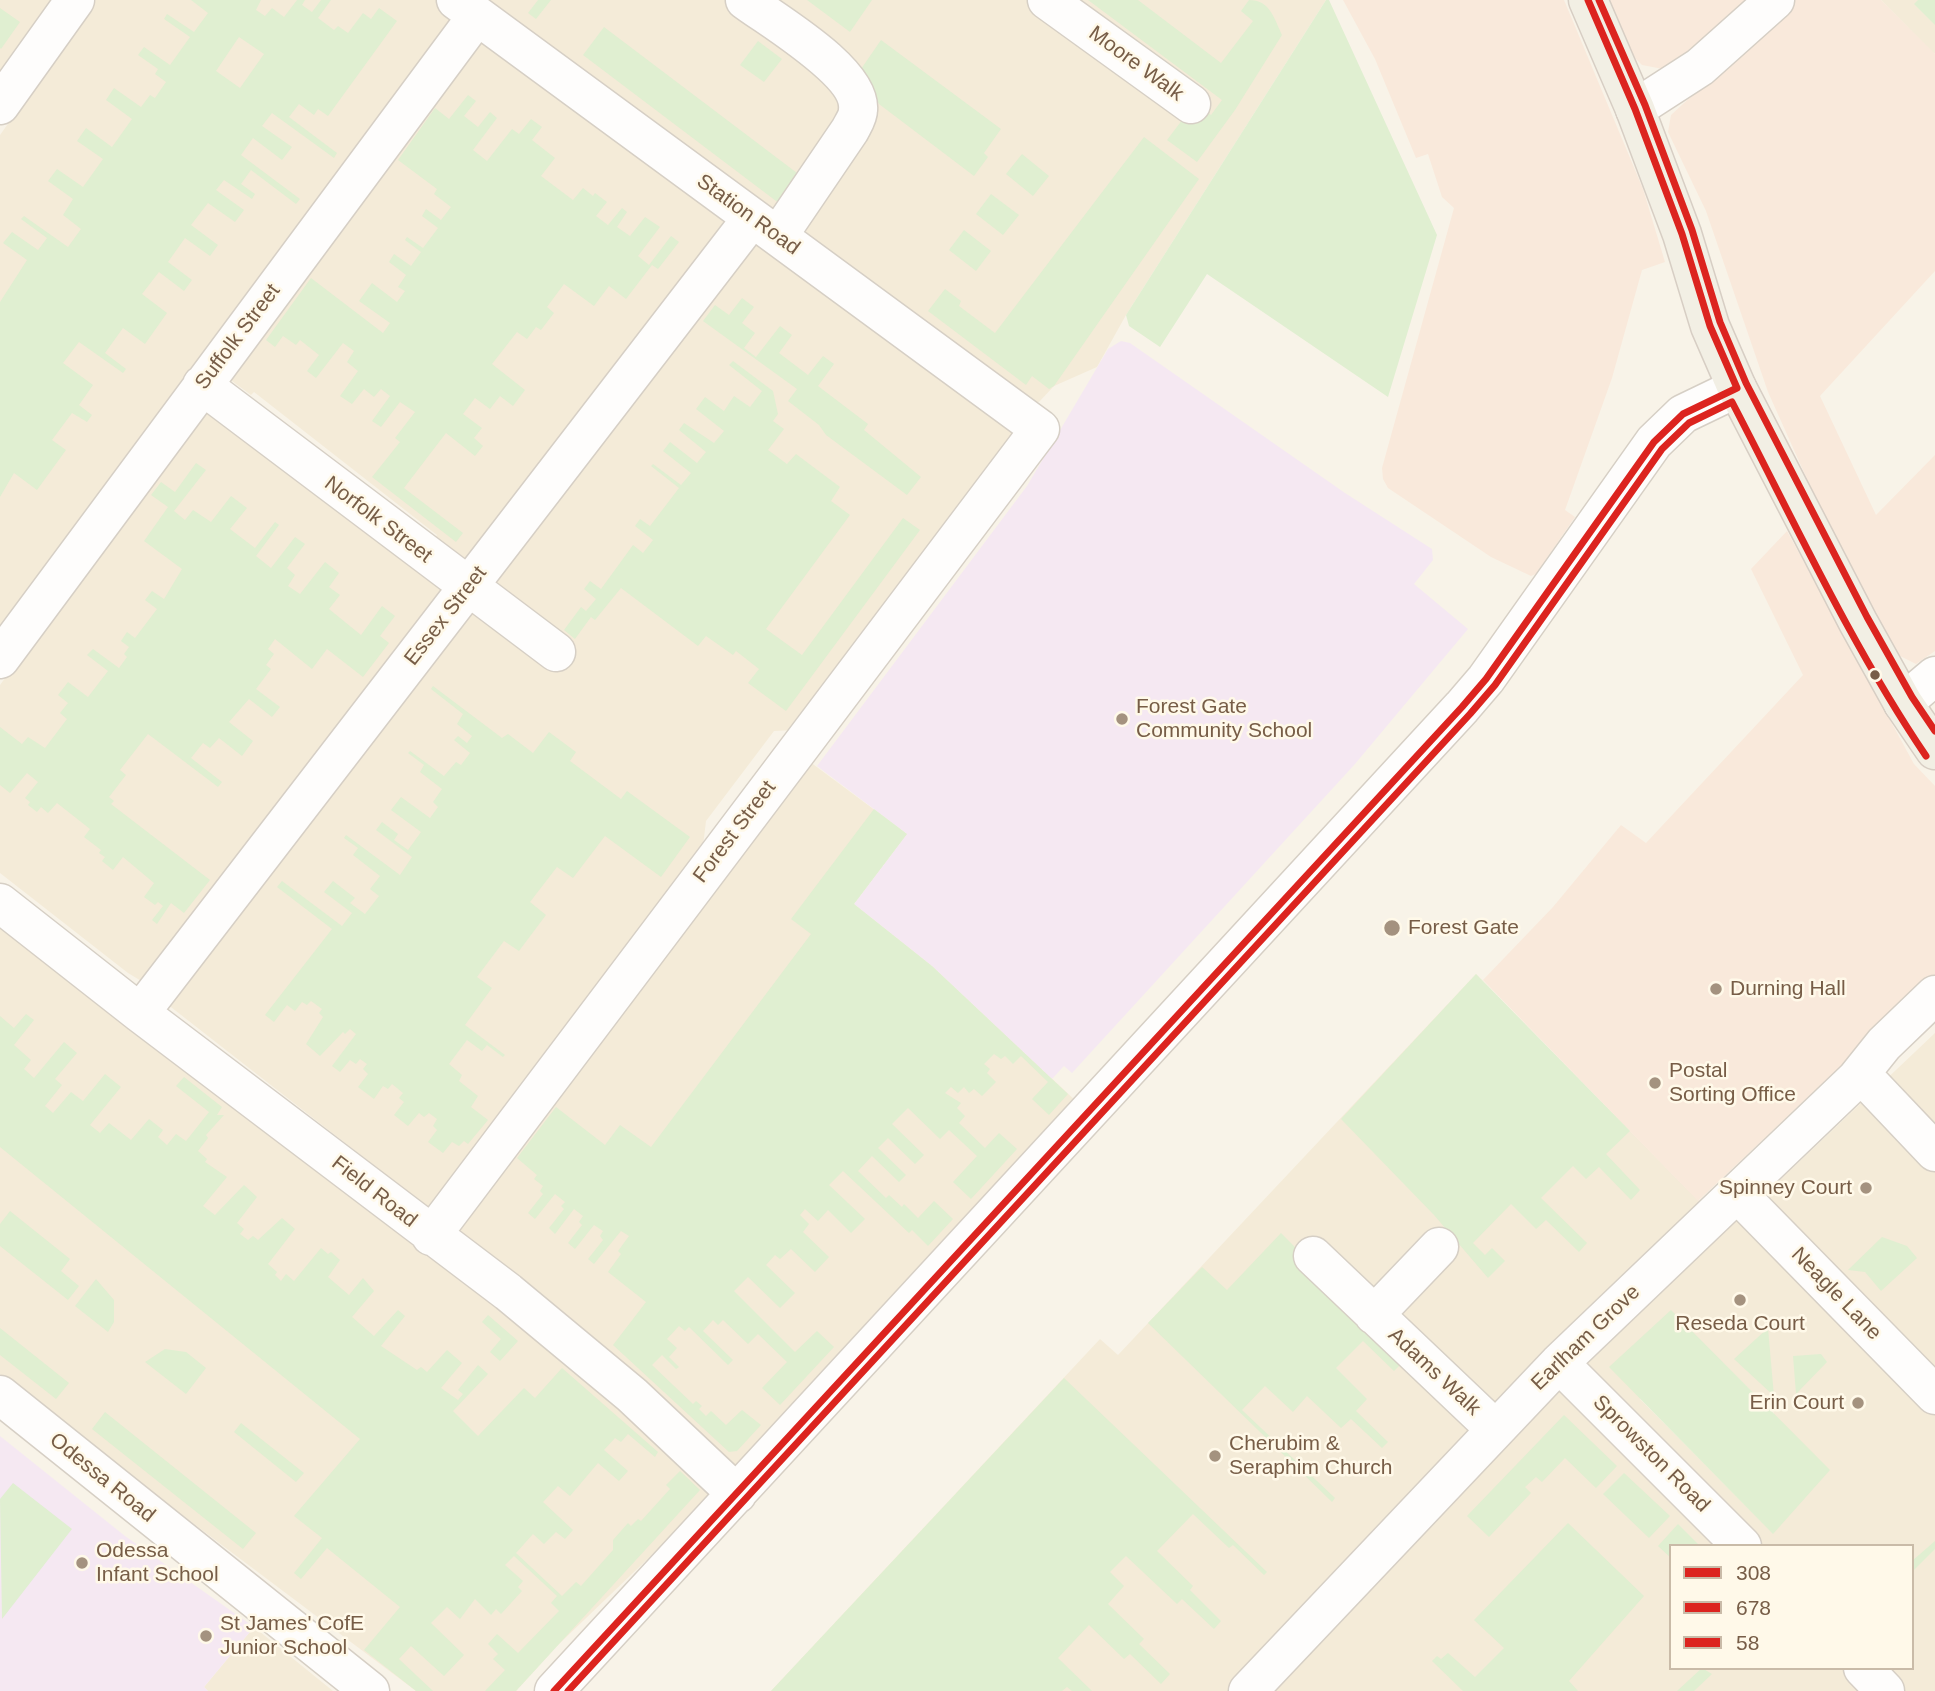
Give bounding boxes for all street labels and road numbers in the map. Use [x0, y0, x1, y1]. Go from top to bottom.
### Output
street label: Moore Walk [1084, 21, 1188, 107]
street label: Station Road [691, 169, 805, 261]
street label: Suffolk Street [190, 279, 286, 395]
street label: Norfolk Street [319, 471, 437, 569]
street label: Essex Street [399, 561, 493, 671]
street label: Forest Street [688, 776, 782, 888]
street label: Field Road [326, 1151, 422, 1233]
street label: Neagle Lane [1786, 1242, 1886, 1346]
street label: Earlham Grove [1526, 1280, 1646, 1396]
street label: Adams Walk [1383, 1323, 1485, 1421]
street label: Sprowston Road [1587, 1390, 1715, 1518]
street label: Odessa Road [44, 1428, 160, 1528]

